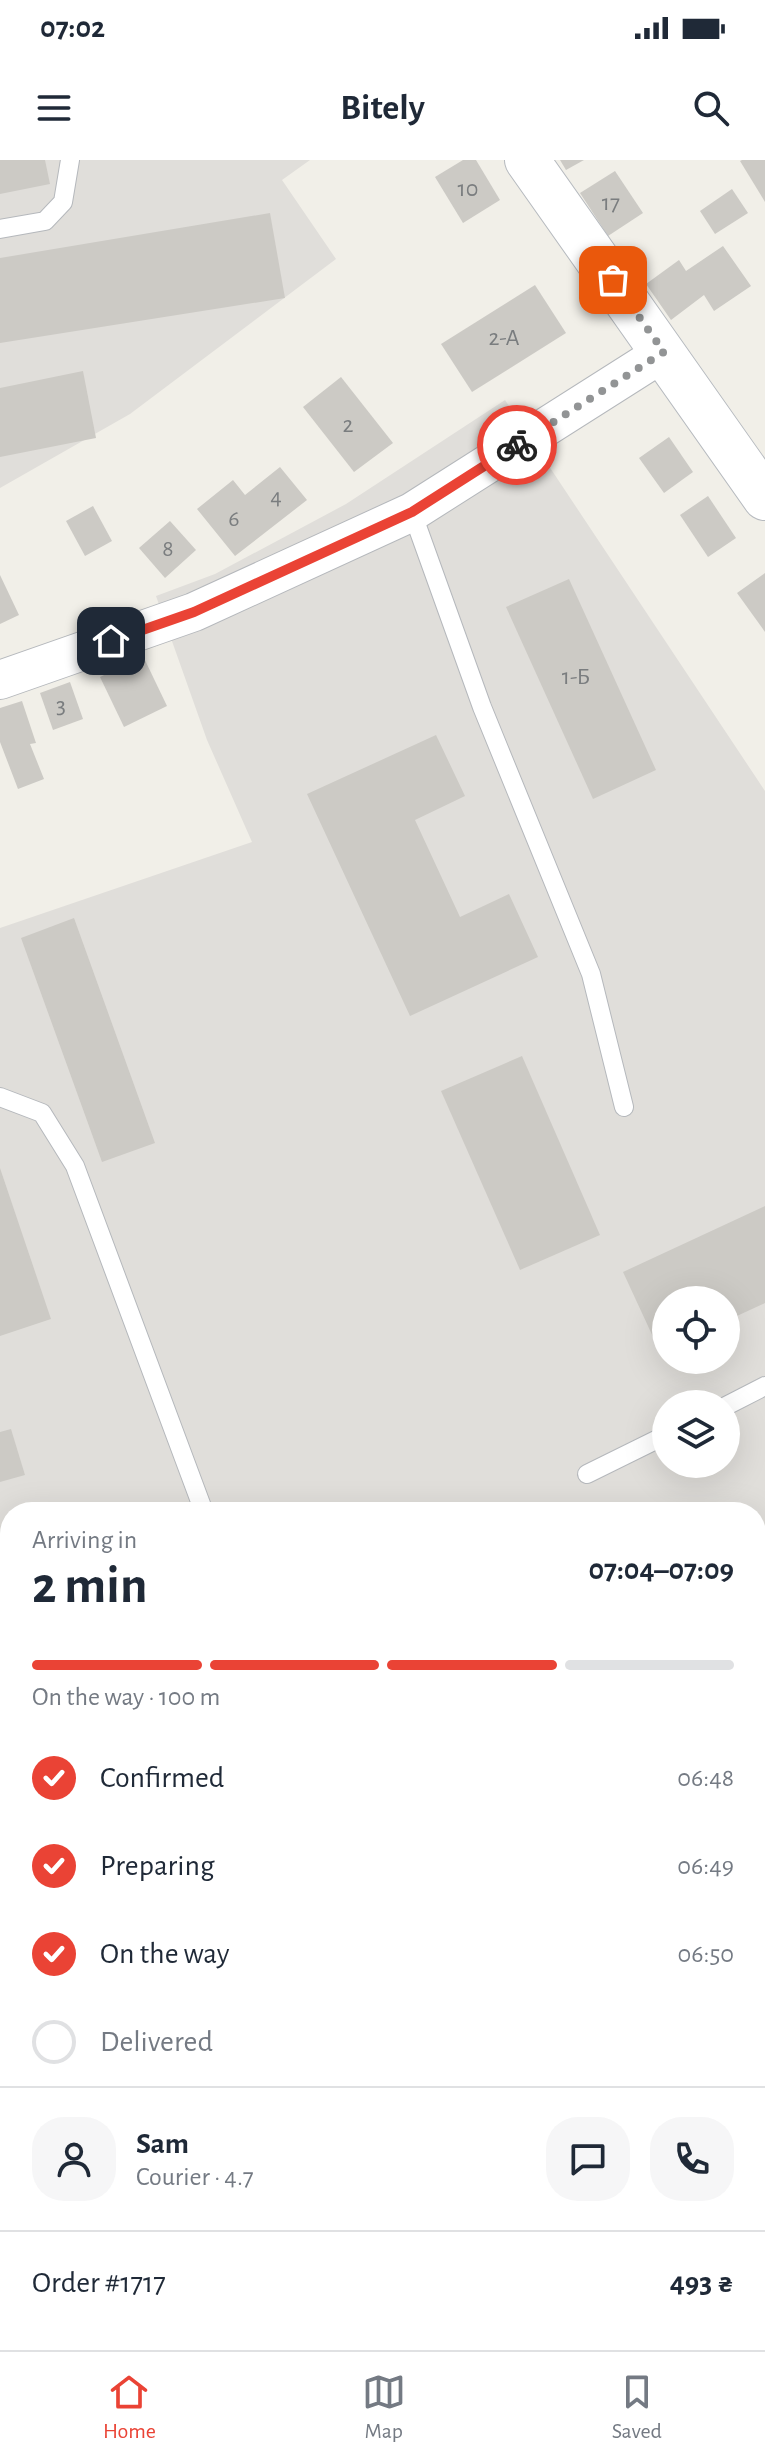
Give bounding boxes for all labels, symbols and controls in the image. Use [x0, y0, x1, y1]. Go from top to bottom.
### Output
text: 07:02 [40, 13, 105, 43]
icon: menu [32, 86, 76, 130]
icon: search [689, 86, 733, 130]
text: Bitely [340, 90, 425, 126]
house number: 10 [458, 177, 478, 201]
house number: 17 [602, 191, 620, 215]
pin [579, 246, 647, 314]
icon: bag [591, 258, 635, 302]
house number: 2-А [488, 326, 520, 350]
courier [477, 405, 557, 485]
house number: 2 [343, 413, 354, 437]
icon: bike [495, 423, 539, 467]
house number: 4 [270, 485, 282, 509]
house number: 6 [228, 507, 240, 531]
house number: 8 [162, 537, 174, 561]
pin [77, 607, 145, 675]
icon: home [89, 619, 133, 663]
house number: 1-Б [562, 665, 590, 689]
house number: 3 [56, 694, 66, 718]
map controls [652, 1286, 740, 1478]
button: locate [652, 1286, 740, 1374]
button: layers [652, 1390, 740, 1478]
text: Arriving in [32, 1527, 137, 1553]
text: 07:04–07:09 [588, 1555, 734, 1585]
text: 2 min [32, 1560, 147, 1612]
text: On the way · 100 m [32, 1684, 220, 1710]
icon: check [32, 1756, 76, 1800]
text: Confirmed [100, 1763, 224, 1793]
text: 06:48 [677, 1765, 734, 1791]
icon: check [32, 1844, 76, 1888]
text: Preparing [100, 1851, 215, 1881]
text: 06:49 [677, 1853, 734, 1879]
icon: check [32, 1932, 76, 1976]
text: On the way [100, 1939, 229, 1969]
text: 06:50 [678, 1941, 734, 1967]
text: Delivered [100, 2027, 213, 2057]
button: person [32, 2117, 116, 2201]
button: chat [546, 2117, 630, 2201]
button: phone [650, 2117, 734, 2201]
text: Sam [136, 2129, 189, 2159]
text: Courier · 4.7 [136, 2164, 254, 2190]
text: Order #1717 [32, 2268, 166, 2298]
text: 493 ₴ [670, 2268, 734, 2298]
tab: Home [103, 2370, 156, 2444]
tab: Map [362, 2370, 406, 2444]
tab: Saved [612, 2370, 662, 2444]

